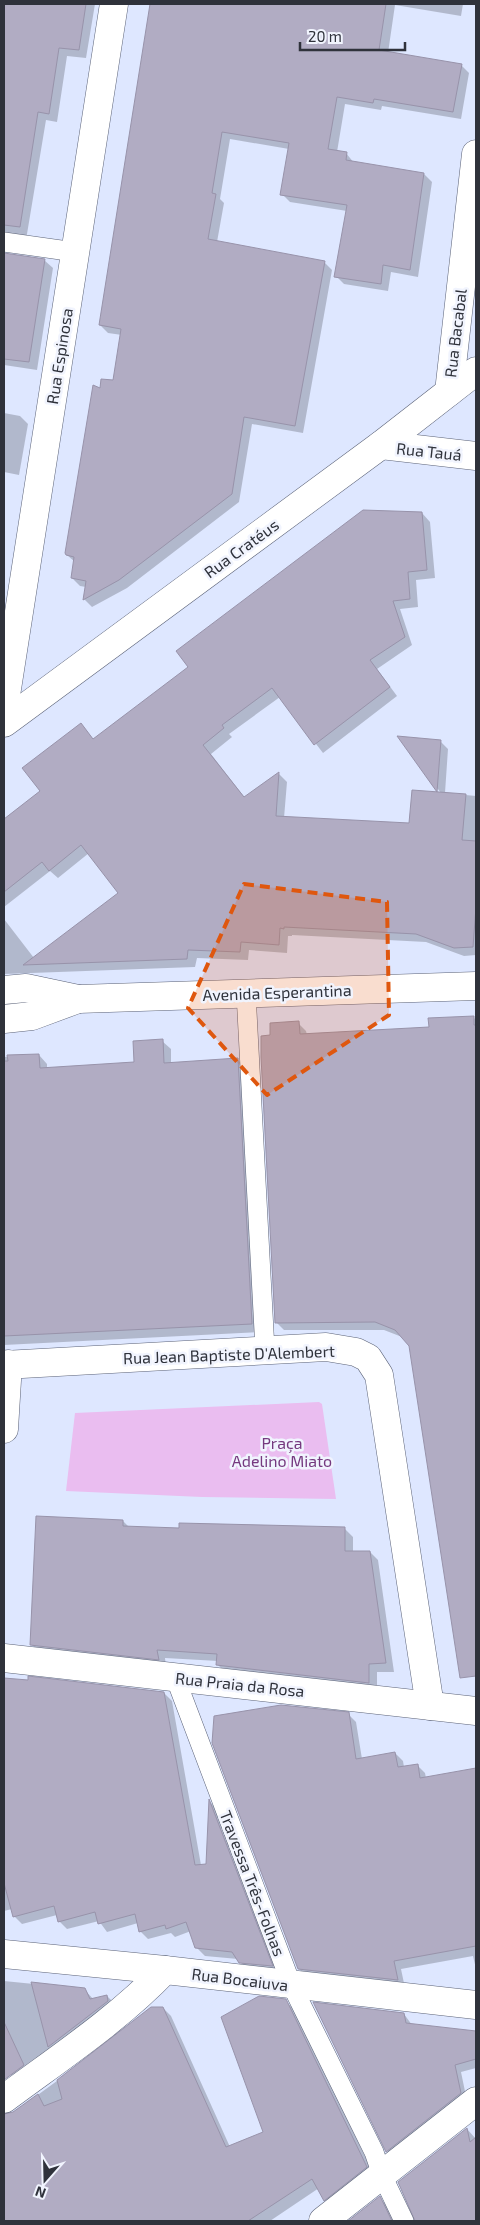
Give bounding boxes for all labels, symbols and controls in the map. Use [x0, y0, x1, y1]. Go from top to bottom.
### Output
scale bar [300, 20, 405, 52]
text: 20 m [308, 27, 342, 45]
street label: Rua Bacabal [440, 287, 470, 378]
street label: Rua Espinosa [42, 307, 76, 405]
street label: Rua Tauá [395, 438, 463, 464]
street label: Rua Cratéus [200, 515, 282, 581]
street label: Avenida Esperantina [202, 980, 352, 1004]
street label: Rua Jean Baptiste D'Alembert [123, 1341, 335, 1367]
park label: Praça Adelino Miato [232, 1433, 332, 1470]
street label: Rua Praia da Rosa [175, 1668, 305, 1700]
street label: Travessa Três-Folhas [216, 1807, 290, 1959]
street label: Rua Bocaiuva [191, 1964, 289, 1994]
north arrow [20, 2155, 70, 2205]
text: N [33, 2183, 48, 2202]

